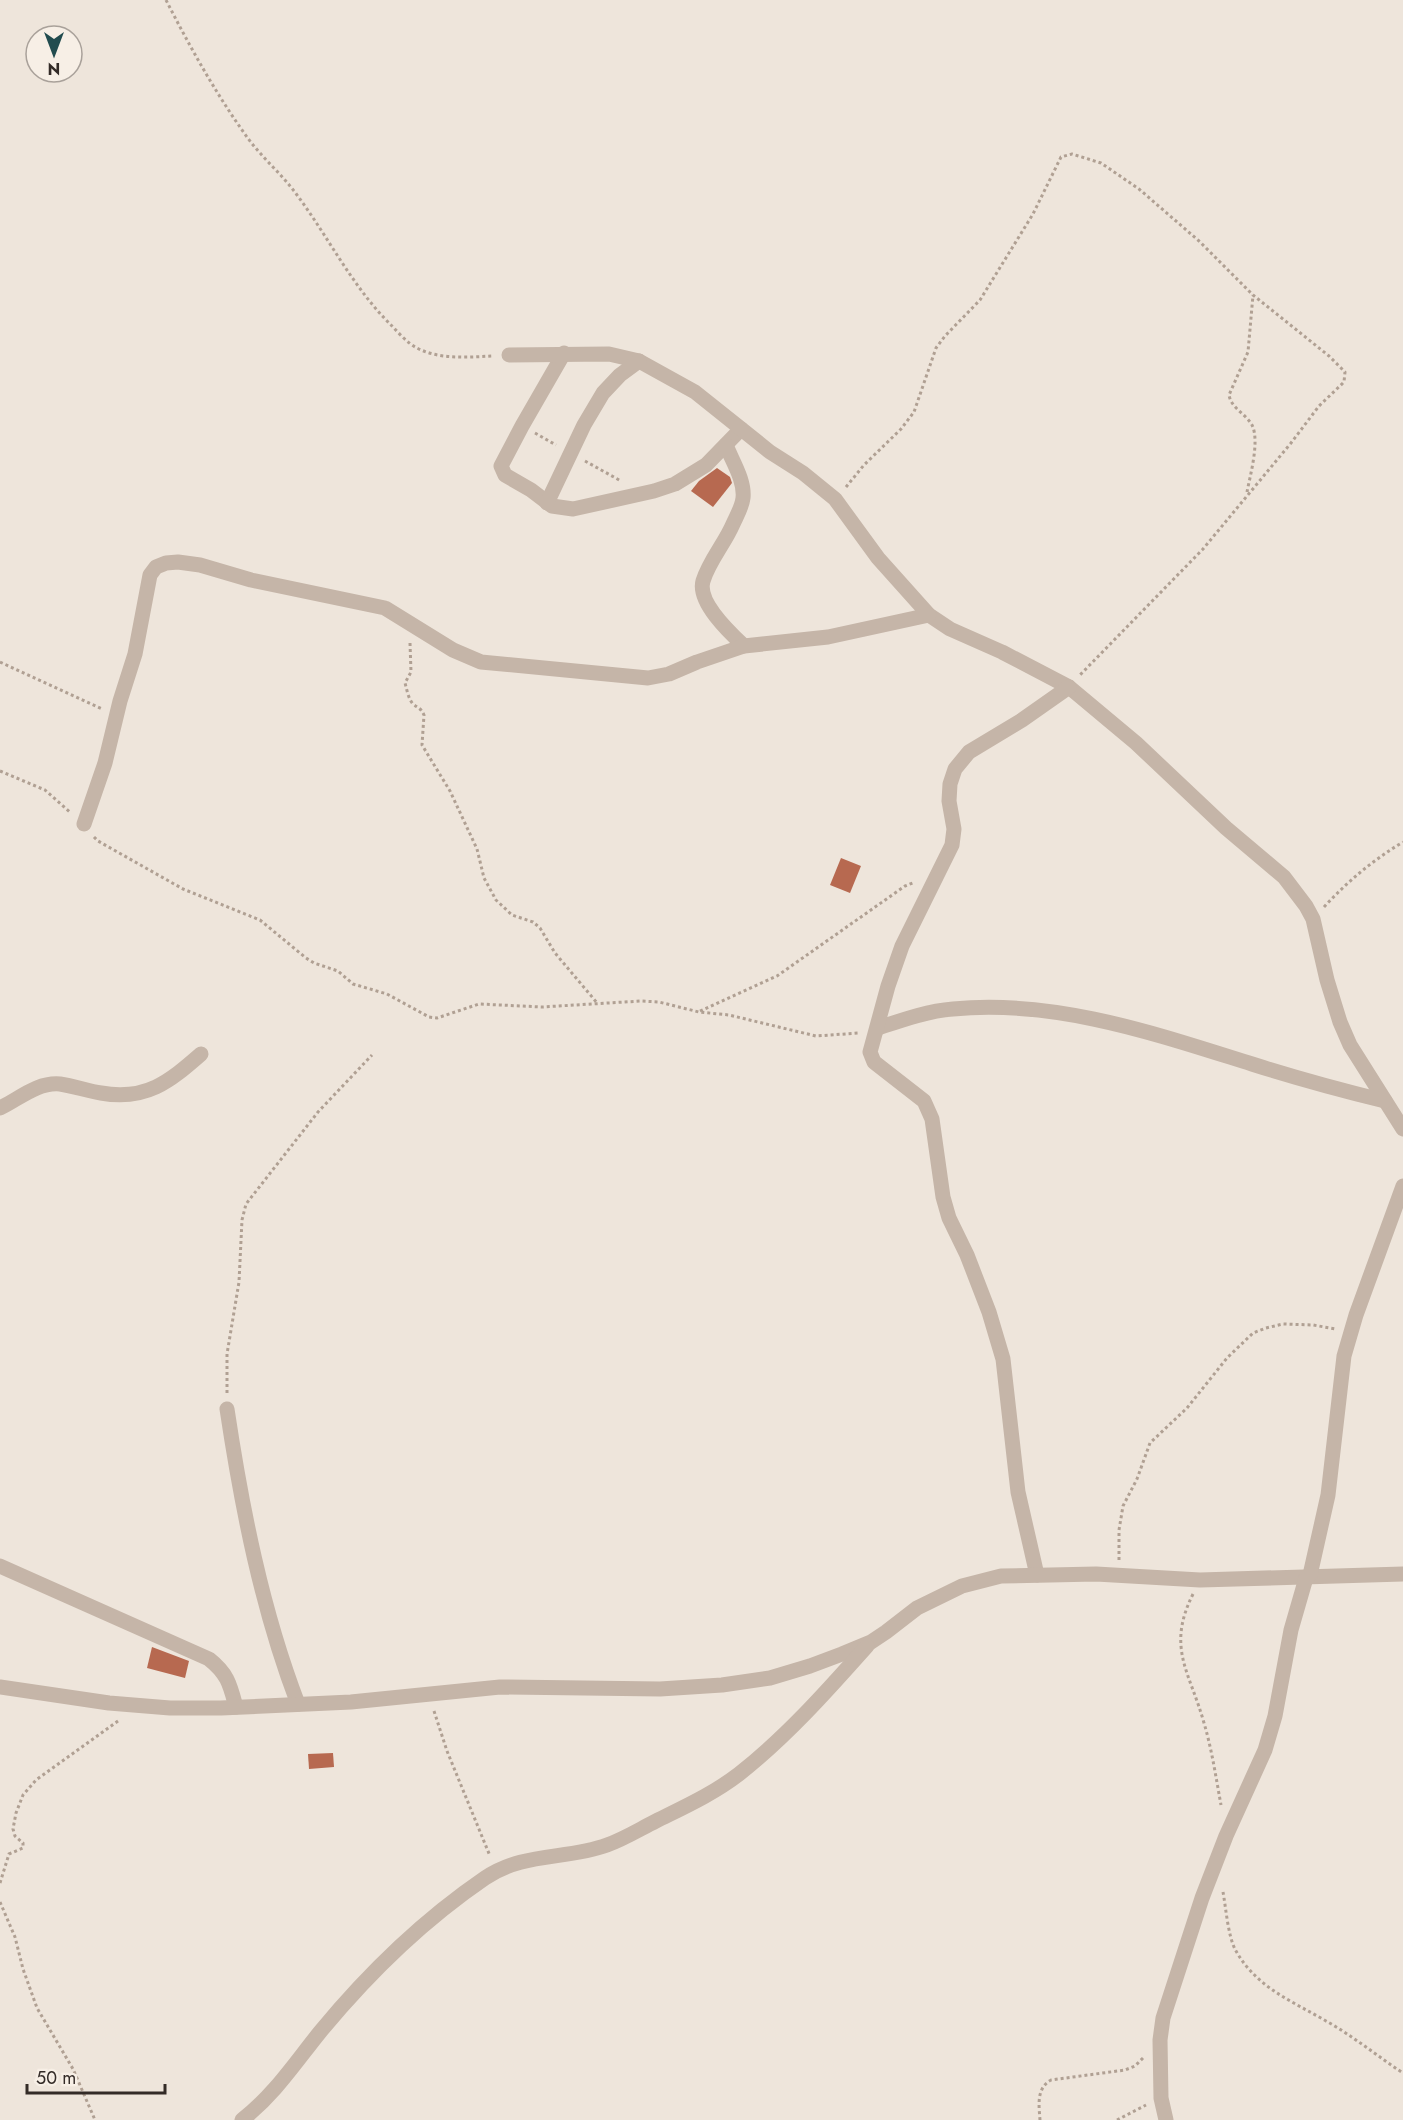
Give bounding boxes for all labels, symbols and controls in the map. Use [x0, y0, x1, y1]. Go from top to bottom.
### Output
north arrow [24, 24, 84, 84]
text: N [48, 57, 60, 80]
scale bar [27, 2057, 165, 2095]
text: 50 m [36, 2065, 76, 2091]

